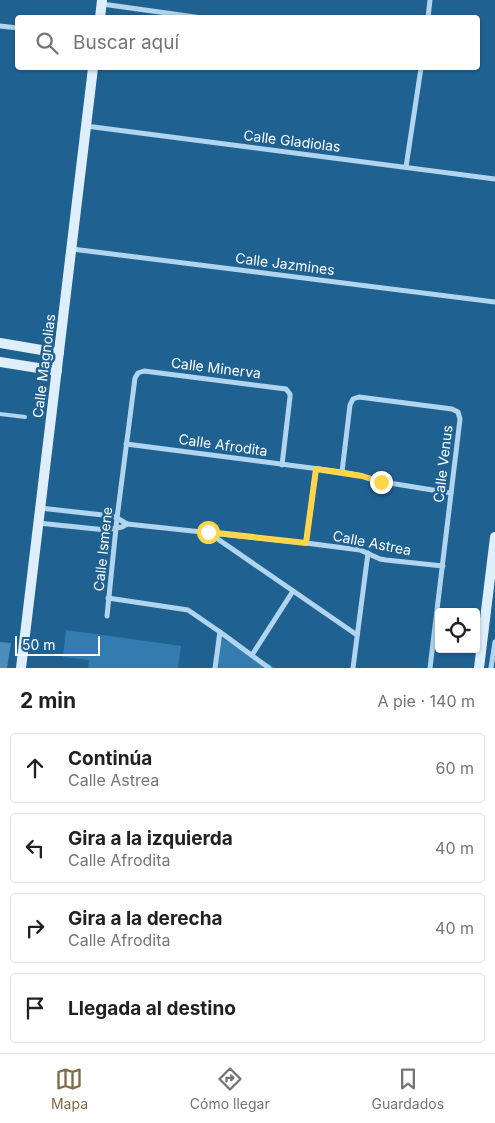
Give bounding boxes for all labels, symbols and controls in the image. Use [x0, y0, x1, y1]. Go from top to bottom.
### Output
search box [15, 15, 480, 70]
icon: search [33, 29, 61, 57]
text: Buscar aquí [73, 31, 179, 54]
street label: Calle Gladiolas [243, 126, 342, 155]
street label: Calle Jazmines [234, 249, 336, 278]
street label: Calle Magnolias [29, 313, 58, 419]
street label: Calle Minerva [170, 354, 262, 381]
street label: Calle Venus [429, 424, 456, 504]
street label: Calle Afrodita [177, 430, 269, 459]
route end [370, 471, 393, 494]
street label: Calle Ismene [90, 506, 115, 592]
route start [197, 521, 220, 544]
street label: Calle Astrea [331, 527, 413, 558]
map controls [435, 608, 480, 653]
button: locate [435, 608, 480, 653]
scale bar [15, 633, 100, 656]
text: 50 m [22, 636, 56, 653]
text: 2 min [20, 688, 76, 713]
text: A pie · 140 m [377, 691, 475, 711]
text: Continúa [68, 747, 152, 770]
icon: ahead [21, 754, 49, 782]
text: 60 m [435, 758, 474, 778]
text: Calle Astrea [68, 770, 159, 790]
text: Gira a la izquierda [68, 827, 233, 850]
icon: left [21, 834, 49, 862]
text: 40 m [435, 838, 474, 858]
text: Calle Afrodita [68, 850, 171, 870]
text: Gira a la derecha [68, 907, 223, 930]
icon: right [21, 914, 49, 942]
text: 40 m [435, 918, 474, 938]
text: Calle Afrodita [68, 930, 171, 950]
icon: arrive [21, 994, 49, 1022]
text: Llegada al destino [68, 997, 236, 1020]
tab: Mapa [51, 1065, 88, 1112]
tab: Cómo llegar [190, 1065, 270, 1112]
tab: Guardados [372, 1065, 444, 1112]

